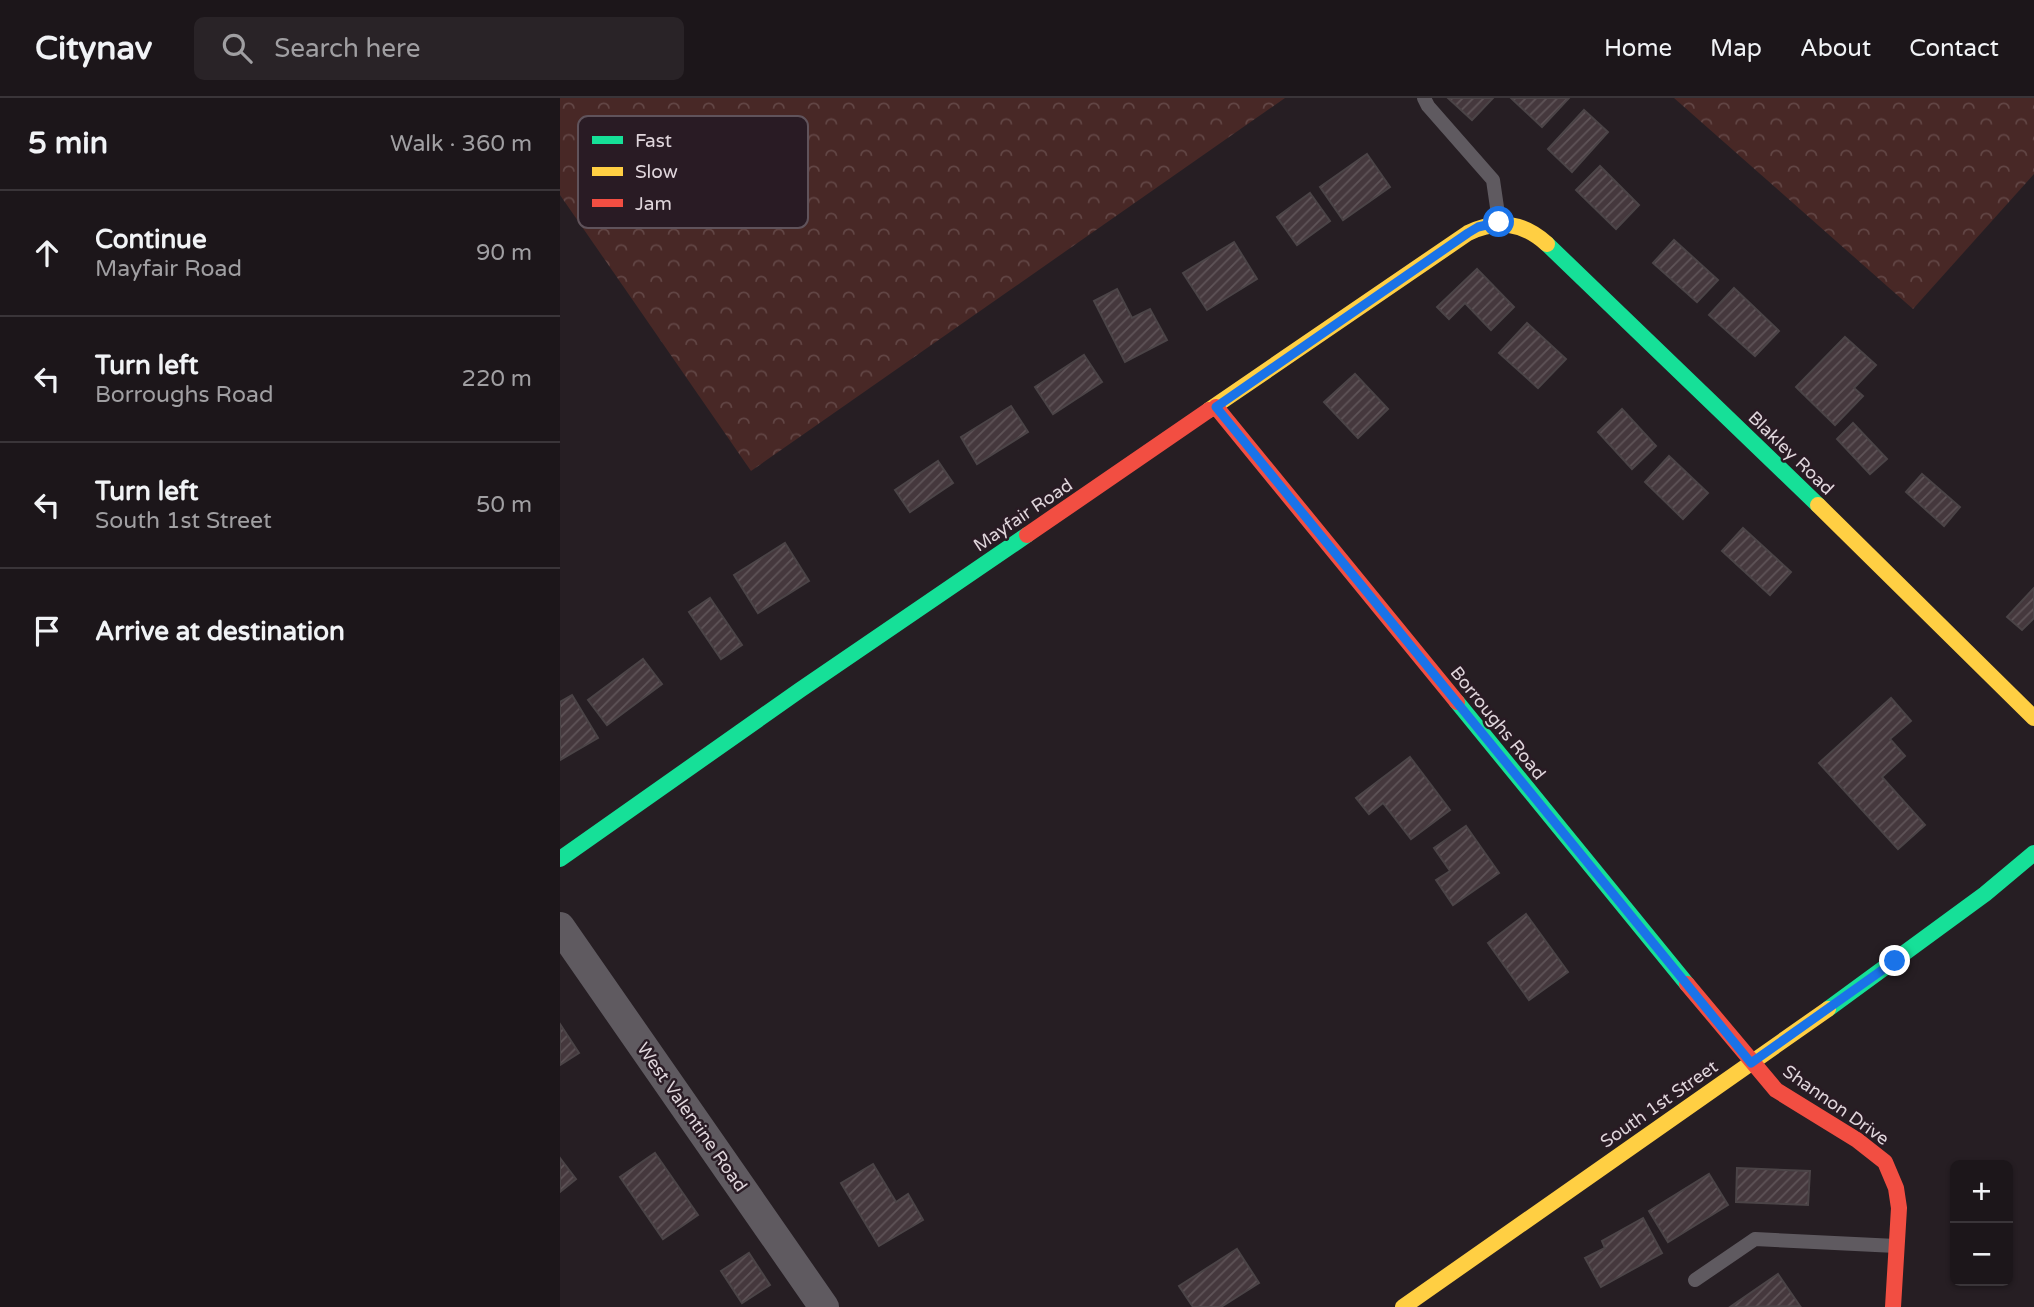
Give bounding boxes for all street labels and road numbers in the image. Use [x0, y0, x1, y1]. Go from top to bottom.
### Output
street label: Blakley Road [1743, 407, 1839, 499]
street label: Mayfair Road [969, 474, 1077, 556]
street label: Borroughs Road [1446, 662, 1550, 784]
street label: West Valentine Road [632, 1038, 752, 1196]
street label: South 1st Street [1596, 1055, 1722, 1153]
street label: Shannon Drive [1779, 1060, 1893, 1150]

